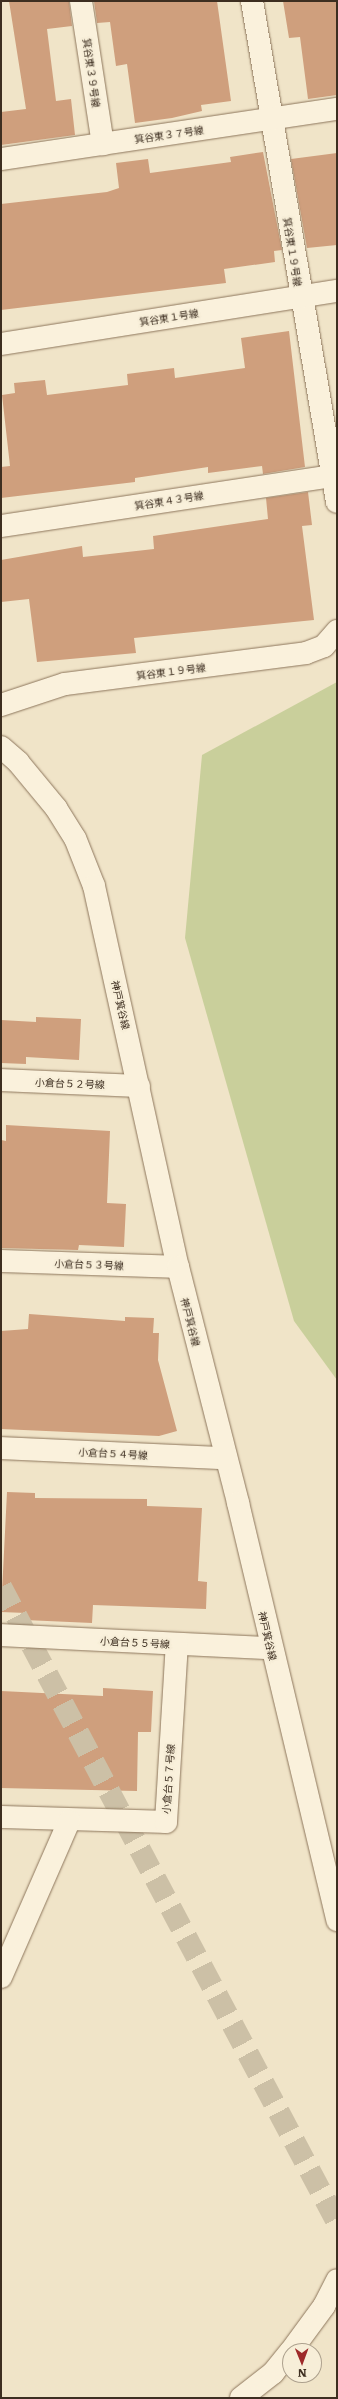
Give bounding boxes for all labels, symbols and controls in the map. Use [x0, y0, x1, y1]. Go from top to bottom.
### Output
street label: 箕谷東３９号線 [81, 38, 103, 108]
street label: 箕谷東３７号線 [134, 123, 204, 145]
street label: 箕谷東１９号線 [282, 216, 304, 288]
street label: 箕谷東１号線 [138, 306, 200, 328]
street label: 箕谷東４３号線 [133, 489, 205, 511]
street label: 箕谷東１９号線 [136, 661, 206, 681]
street label: 神戸箕谷線 [110, 979, 132, 1031]
street label: 小倉台５２号線 [35, 1076, 105, 1090]
street label: 小倉台５３号線 [54, 1257, 124, 1271]
street label: 神戸箕谷線 [179, 1296, 203, 1348]
street label: 小倉台５４号線 [78, 1445, 148, 1461]
street label: 神戸箕谷線 [257, 1610, 279, 1662]
street label: 小倉台５５号線 [100, 1634, 170, 1650]
street label: 小倉台５７号線 [160, 1744, 176, 1814]
north arrow [282, 2343, 322, 2383]
text: N [297, 2366, 307, 2382]

